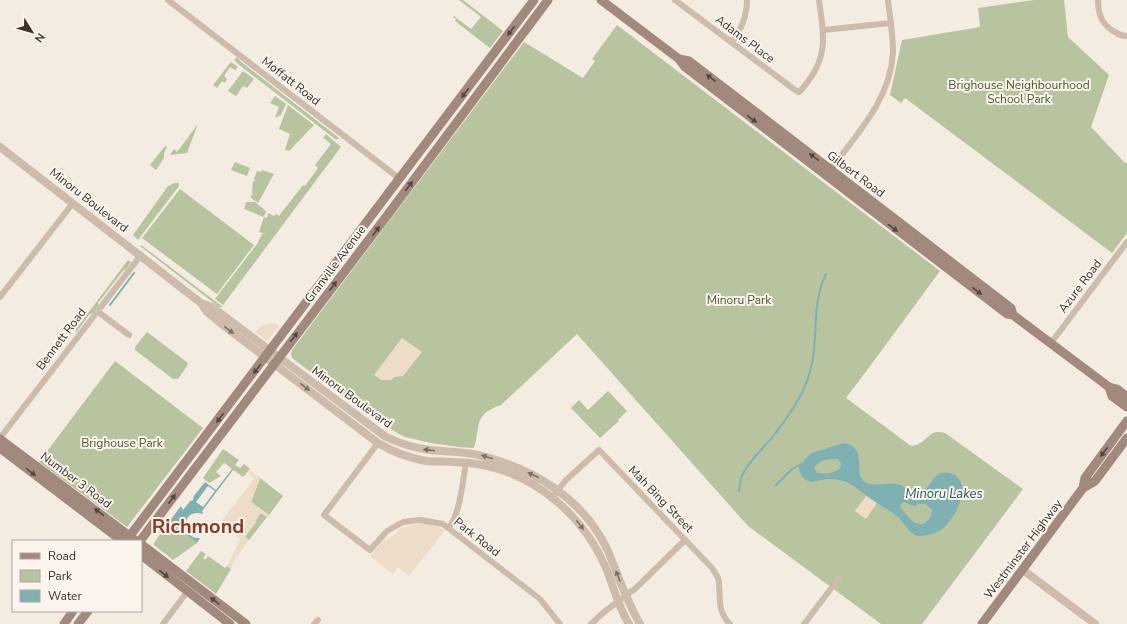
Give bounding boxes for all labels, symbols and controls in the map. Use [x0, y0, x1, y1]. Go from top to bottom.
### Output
street label: Adams Place [712, 11, 778, 67]
north arrow [12, 12, 52, 52]
one-way arrow [507, 25, 515, 36]
text: N [31, 30, 48, 46]
street label: Moffatt Road [258, 53, 324, 109]
one-way arrow [705, 73, 716, 82]
park label: Brighouse Neighbourhood School Park [948, 77, 1090, 107]
one-way arrow [460, 87, 469, 98]
one-way arrow [746, 115, 757, 123]
street label: Gilbert Road [824, 147, 888, 201]
one-way arrow [809, 152, 820, 161]
street label: Minoru Boulevard [46, 164, 132, 236]
one-way arrow [405, 181, 413, 191]
street label: Granville Avenue [301, 222, 369, 306]
one-way arrow [888, 223, 899, 232]
one-way arrow [372, 225, 380, 236]
street label: Azure Road [1055, 256, 1105, 316]
one-way arrow [329, 281, 338, 292]
one-way arrow [971, 287, 982, 295]
park label: Minoru Park [707, 292, 772, 308]
street label: Bennett Road [32, 305, 90, 373]
one-way arrow [223, 326, 234, 334]
one-way arrow [290, 332, 299, 343]
street label: Minoru Boulevard [309, 362, 395, 432]
one-way arrow [253, 364, 261, 374]
one-way arrow [300, 383, 311, 392]
one-way arrow [215, 413, 224, 424]
park label: Brighouse Park [81, 435, 164, 451]
one-way arrow [423, 446, 435, 453]
one-way arrow [1100, 447, 1108, 458]
street label: Number 3 Road [37, 448, 115, 512]
one-way arrow [481, 454, 493, 460]
street label: Mah Bing Street [625, 462, 698, 536]
one-way arrow [26, 468, 36, 476]
one-way arrow [528, 472, 539, 478]
water label: Minoru Lakes [905, 485, 983, 503]
one-way arrow [168, 493, 176, 504]
street label: Westminster Highway [980, 495, 1066, 602]
one-way arrow [94, 508, 105, 516]
district label: Richmond [152, 513, 244, 540]
street label: Park Road [450, 514, 504, 560]
one-way arrow [576, 520, 584, 531]
legend [12, 540, 142, 612]
text: Road [48, 548, 76, 564]
text: Park [48, 568, 73, 584]
one-way arrow [159, 569, 170, 578]
one-way arrow [614, 570, 620, 582]
text: Water [48, 588, 82, 604]
one-way arrow [209, 596, 220, 605]

